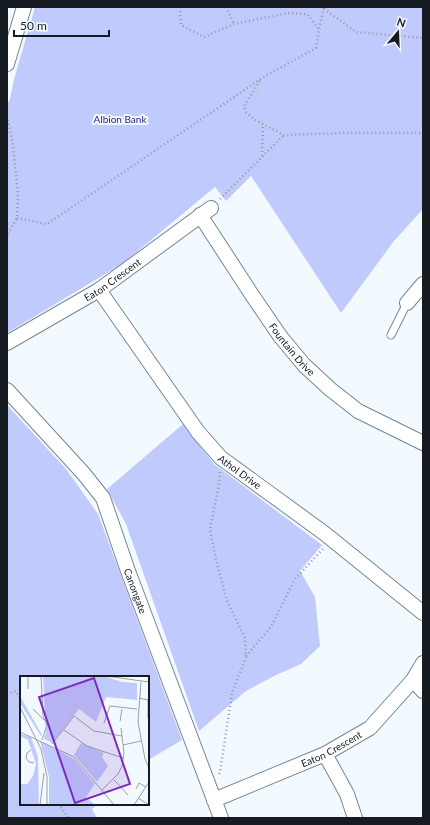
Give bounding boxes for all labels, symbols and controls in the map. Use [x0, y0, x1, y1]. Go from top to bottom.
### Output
scale bar [14, 12, 109, 38]
north arrow [378, 12, 418, 52]
text: N [395, 15, 408, 30]
text: 50 m [20, 18, 47, 33]
park label: Albion Bank [94, 113, 147, 125]
street label: Eaton Crescent [82, 255, 143, 303]
street label: Fountain Drive [267, 321, 317, 378]
street label: Athol Drive [216, 452, 264, 491]
street label: Canongate [122, 567, 149, 615]
inset map [20, 676, 149, 805]
street label: Eaton Crescent [299, 728, 364, 769]

